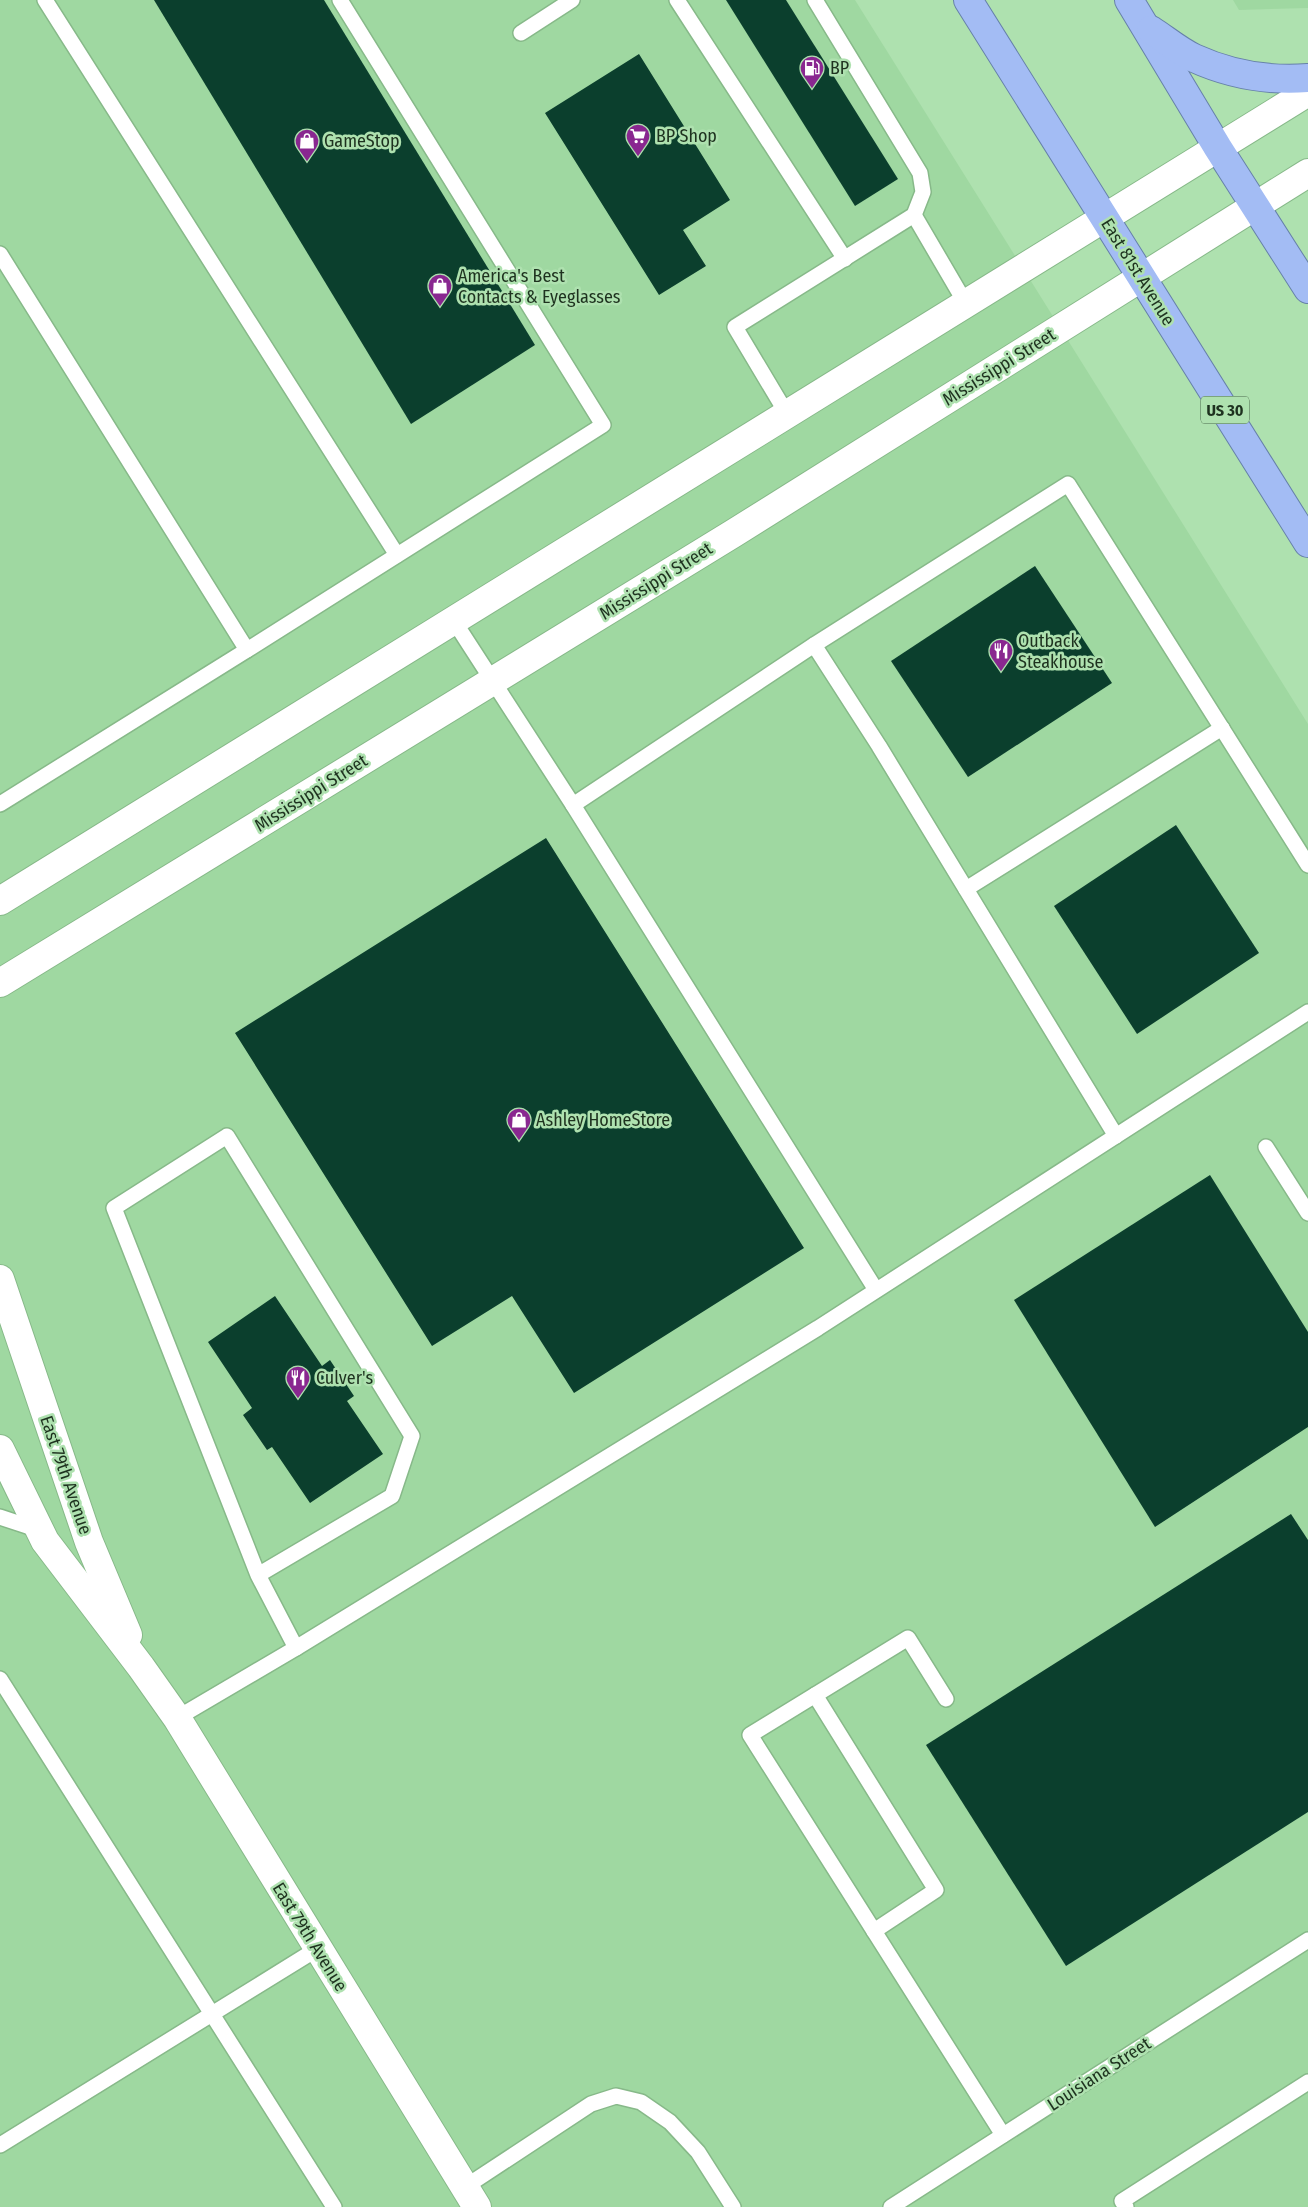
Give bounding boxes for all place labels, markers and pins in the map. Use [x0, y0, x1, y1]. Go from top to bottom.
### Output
fuel station icon: BP [799, 55, 825, 89]
place label: BP [830, 57, 849, 79]
supermarket icon: BP Shop [625, 123, 651, 157]
place label: BP Shop [656, 125, 717, 147]
shop icon: GameStop [294, 128, 320, 162]
place label: GameStop [324, 130, 399, 152]
place label: America's Best Contacts & Eyeglasses [458, 265, 621, 308]
shop icon: America's Best Contacts & Eyeglasses [427, 273, 453, 307]
place label: Outback Steakhouse [1018, 630, 1104, 673]
restaurant icon: Outback Steakhouse [988, 638, 1014, 672]
shop icon: Ashley HomeStore [506, 1107, 532, 1141]
place label: Ashley HomeStore [536, 1109, 670, 1131]
restaurant icon: Culver's [285, 1365, 311, 1399]
place label: Culver's [316, 1367, 373, 1389]

